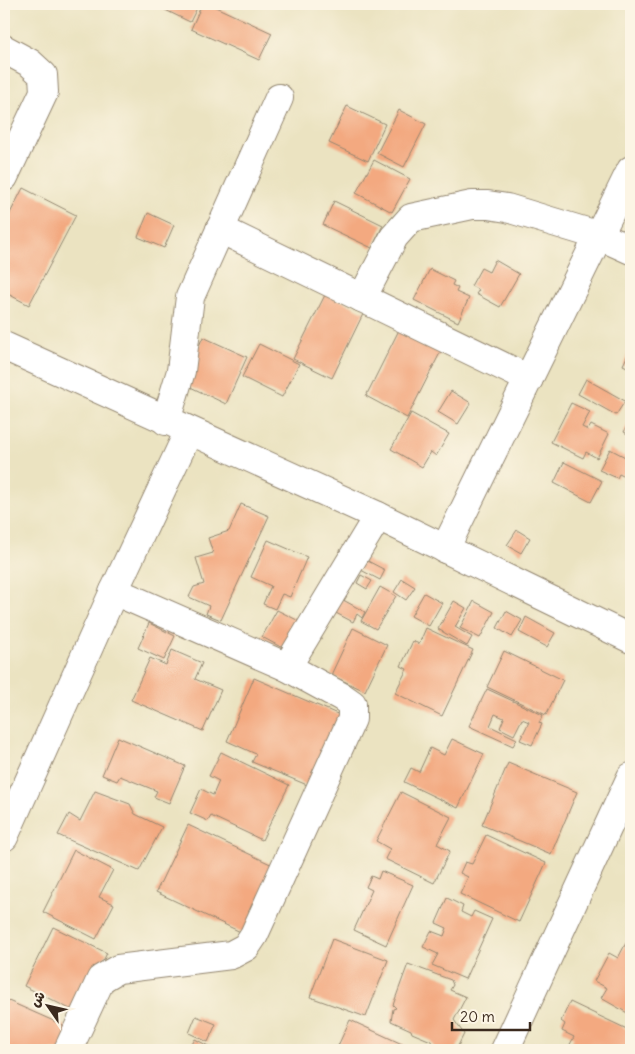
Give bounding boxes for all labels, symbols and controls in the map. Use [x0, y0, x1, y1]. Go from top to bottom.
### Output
north arrow [22, 982, 72, 1032]
text: ش [25, 987, 49, 1010]
scale bar [452, 999, 530, 1031]
text: 20 m [460, 1007, 495, 1026]

